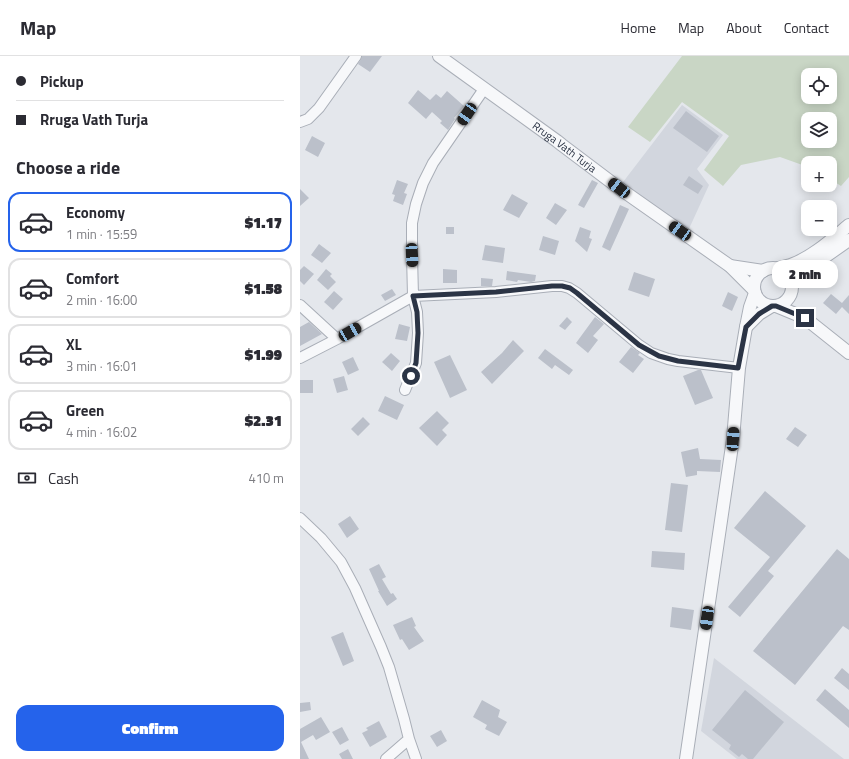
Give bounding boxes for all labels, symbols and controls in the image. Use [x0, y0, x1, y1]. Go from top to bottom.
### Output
text: Map [20, 13, 56, 42]
text: Home [621, 17, 656, 38]
text: Map [678, 17, 704, 38]
text: About [726, 17, 762, 38]
text: Contact [784, 17, 829, 38]
map controls [801, 68, 837, 236]
button: locate [801, 68, 837, 104]
text: Pickup [40, 70, 84, 93]
car [455, 101, 479, 127]
text: Rruga Vath Turja [40, 108, 148, 131]
button: layers [801, 112, 837, 148]
street label: Rruga Vath Turja [529, 118, 600, 177]
text: Choose a ride [16, 154, 120, 181]
button: + [801, 156, 837, 192]
car [606, 176, 632, 200]
button: − [801, 200, 837, 236]
text: Economy [66, 201, 125, 224]
icon: car [18, 204, 54, 240]
text: $1.17 [245, 211, 282, 234]
car [667, 219, 693, 243]
text: 1 min · 15:59 [66, 224, 137, 244]
car [405, 243, 419, 267]
callout: 2 min [772, 260, 838, 288]
text: 2 min [789, 264, 821, 284]
text: Comfort [66, 267, 119, 290]
icon: car [18, 270, 54, 306]
text: $1.58 [245, 277, 282, 300]
text: 2 min · 16:00 [66, 290, 137, 310]
route end [796, 309, 814, 327]
car [337, 321, 363, 343]
text: XL [66, 333, 82, 356]
icon: car [18, 336, 54, 372]
text: $1.99 [245, 343, 282, 366]
text: 3 min · 16:01 [66, 356, 137, 376]
route start [402, 367, 420, 385]
text: Green [66, 399, 104, 422]
icon: car [18, 402, 54, 438]
text: $2.31 [245, 409, 282, 432]
text: 4 min · 16:02 [66, 422, 137, 442]
car [726, 427, 740, 451]
icon: cash [16, 467, 38, 489]
text: Cash [48, 467, 79, 490]
text: 410 m [248, 468, 284, 488]
car [699, 605, 715, 631]
button: Confirm [16, 705, 284, 751]

